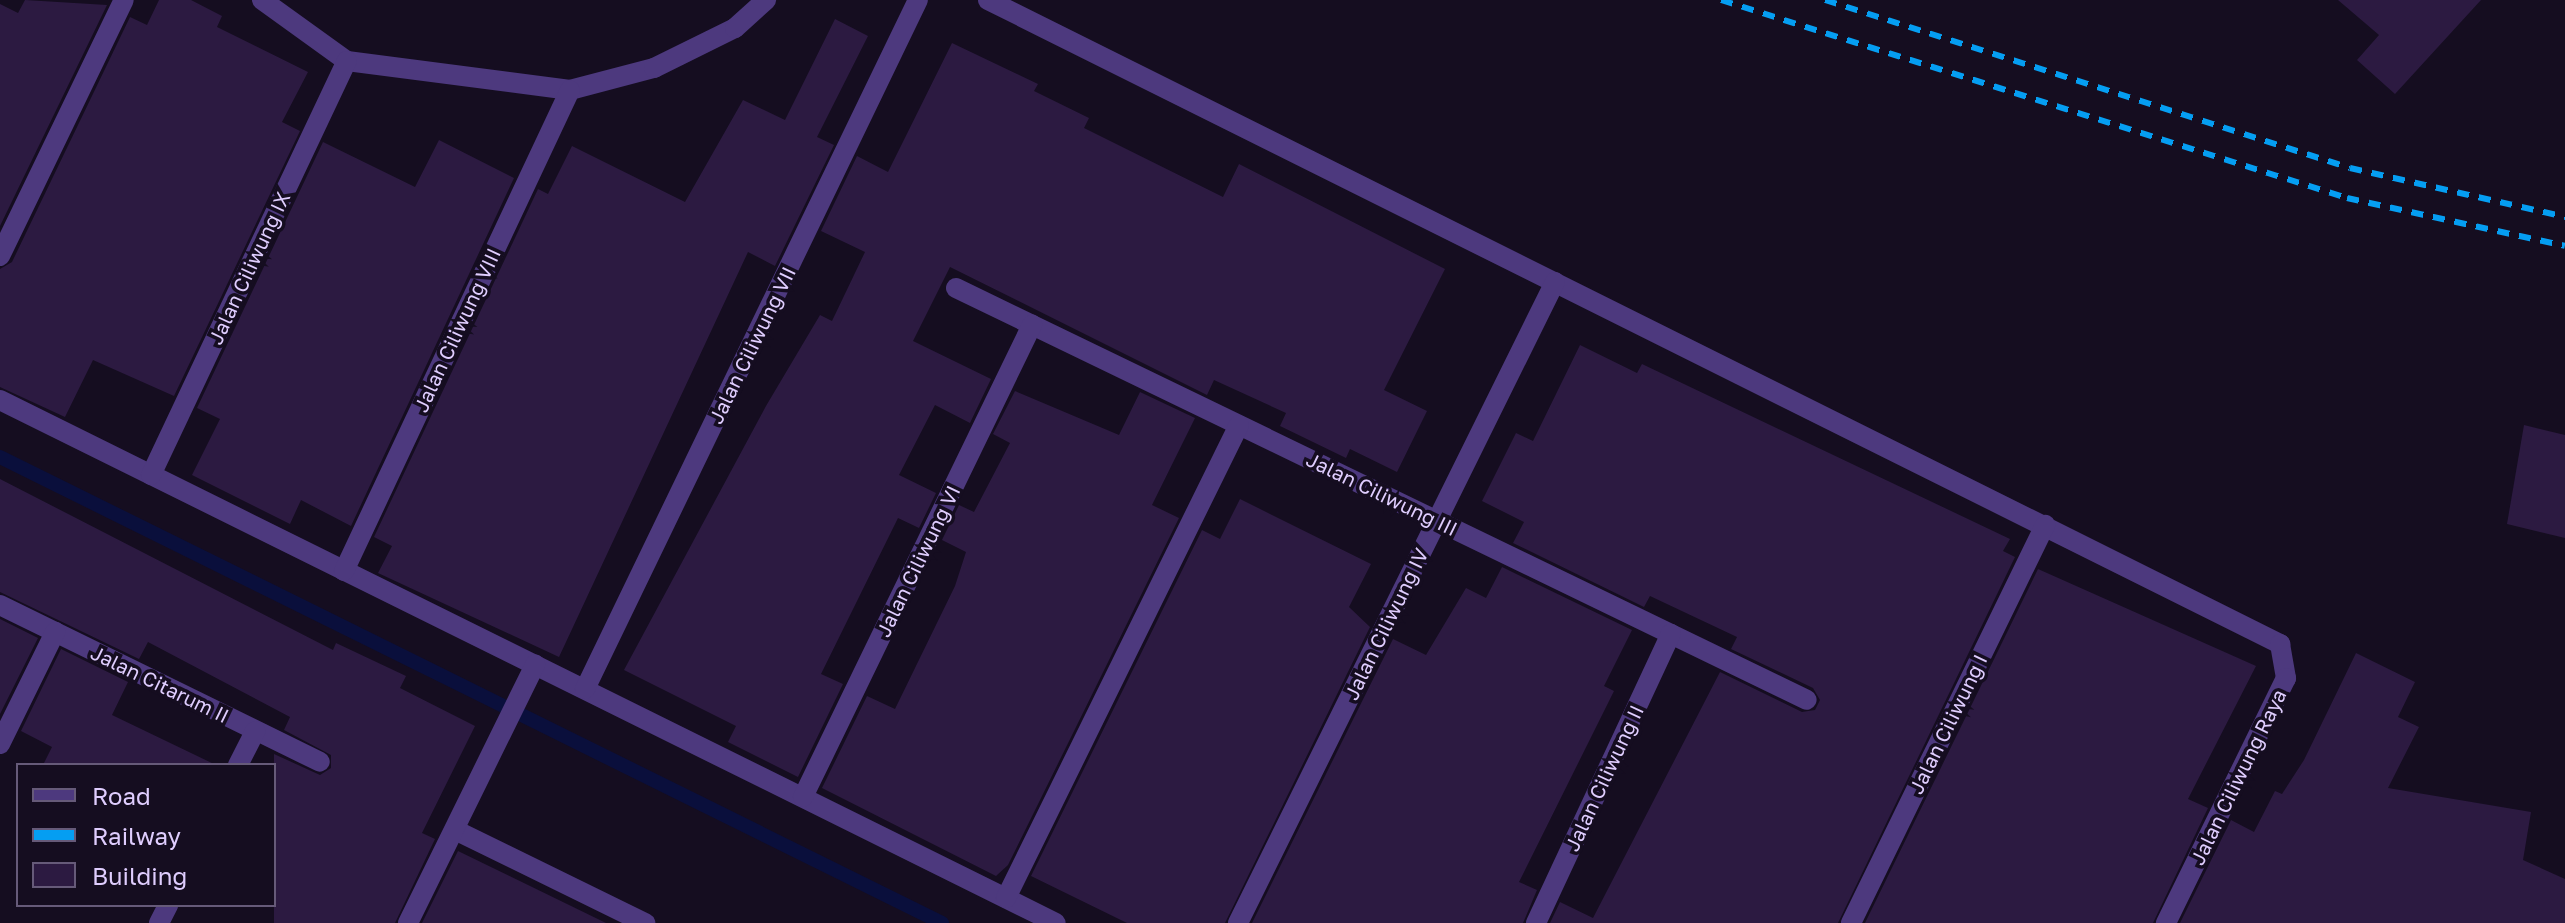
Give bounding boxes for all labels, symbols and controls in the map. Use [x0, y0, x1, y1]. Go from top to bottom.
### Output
street label: Jalan Ciliwung IX [203, 188, 295, 348]
street label: Jalan Ciliwung VIII [408, 244, 506, 416]
street label: Jalan Ciliwung VII [704, 262, 800, 428]
street label: Jalan Ciliwung III [1303, 447, 1461, 541]
street label: Jalan Ciliwung VI [871, 481, 965, 641]
street label: Jalan Ciliwung IV [1339, 544, 1433, 704]
street label: Jalan Citarum II [87, 640, 233, 728]
street label: Jalan Ciliwung I [1904, 650, 1992, 798]
street label: Jalan Ciliwung Raya [2185, 685, 2291, 869]
street label: Jalan Ciliwung II [1560, 701, 1648, 855]
legend [16, 763, 276, 907]
text: Road [92, 781, 151, 810]
text: Railway [92, 821, 181, 850]
text: Building [92, 861, 187, 890]

